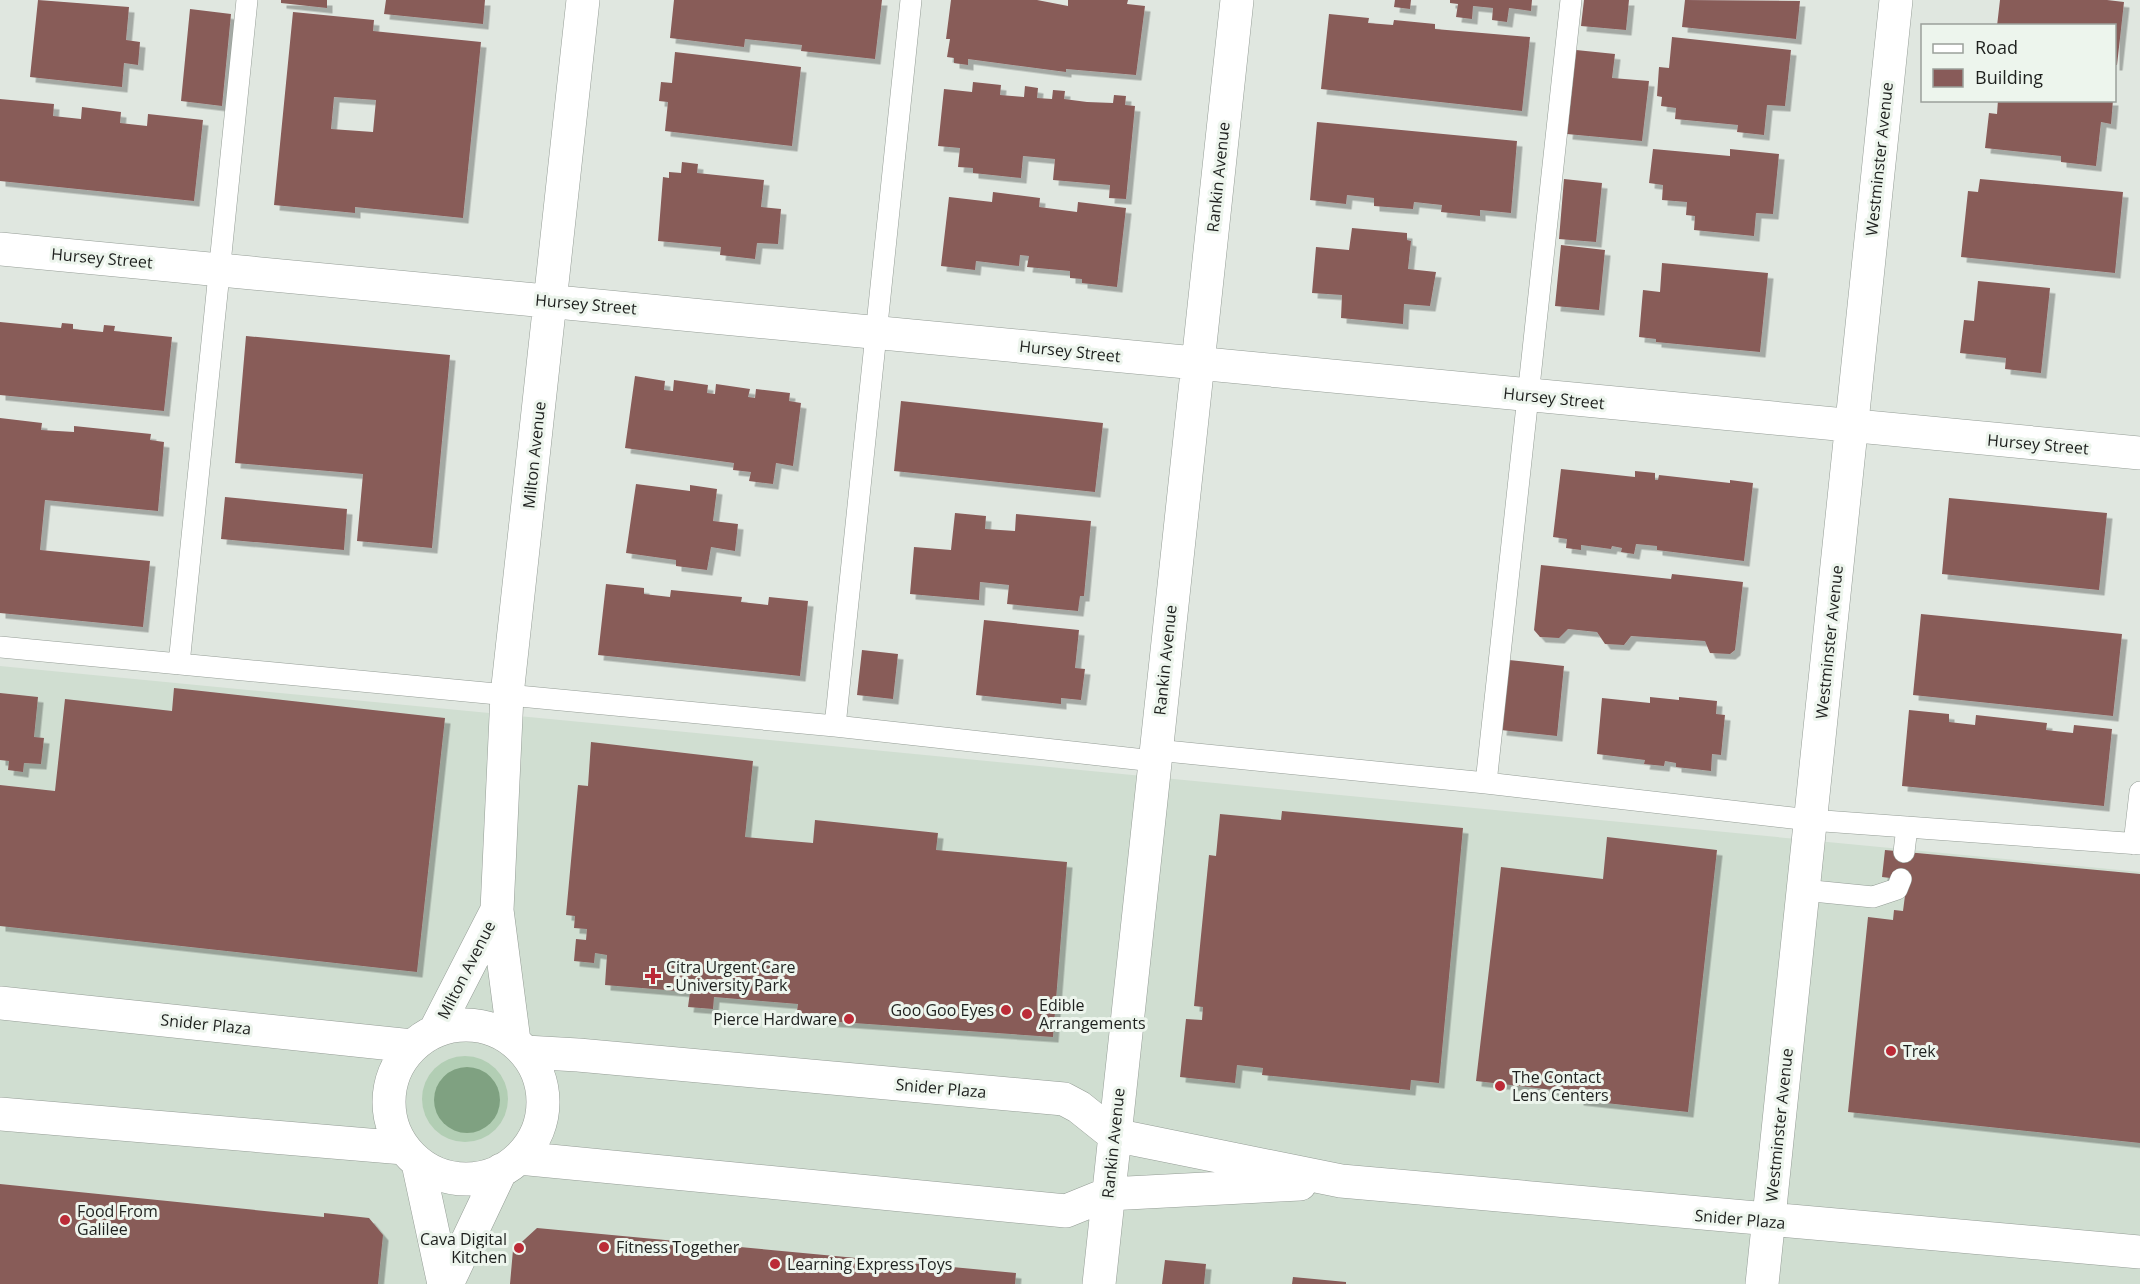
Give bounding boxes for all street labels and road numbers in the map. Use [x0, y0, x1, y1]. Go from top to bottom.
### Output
street label: Westminster Avenue [1860, 81, 1898, 237]
street label: Rankin Avenue [1201, 121, 1235, 233]
street label: Hursey Street [50, 243, 154, 273]
street label: Hursey Street [534, 289, 638, 319]
street label: Hursey Street [1018, 335, 1122, 367]
street label: Hursey Street [1502, 382, 1606, 414]
street label: Milton Avenue [517, 400, 551, 510]
street label: Hursey Street [1986, 429, 2090, 459]
street label: Westminster Avenue [1810, 564, 1848, 720]
street label: Rankin Avenue [1148, 604, 1182, 716]
street label: Milton Avenue [432, 917, 500, 1023]
street label: Snider Plaza [160, 1008, 252, 1040]
street label: Westminster Avenue [1760, 1047, 1798, 1203]
street label: Snider Plaza [895, 1073, 987, 1103]
street label: Rankin Avenue [1096, 1087, 1130, 1199]
street label: Snider Plaza [1694, 1204, 1786, 1234]

